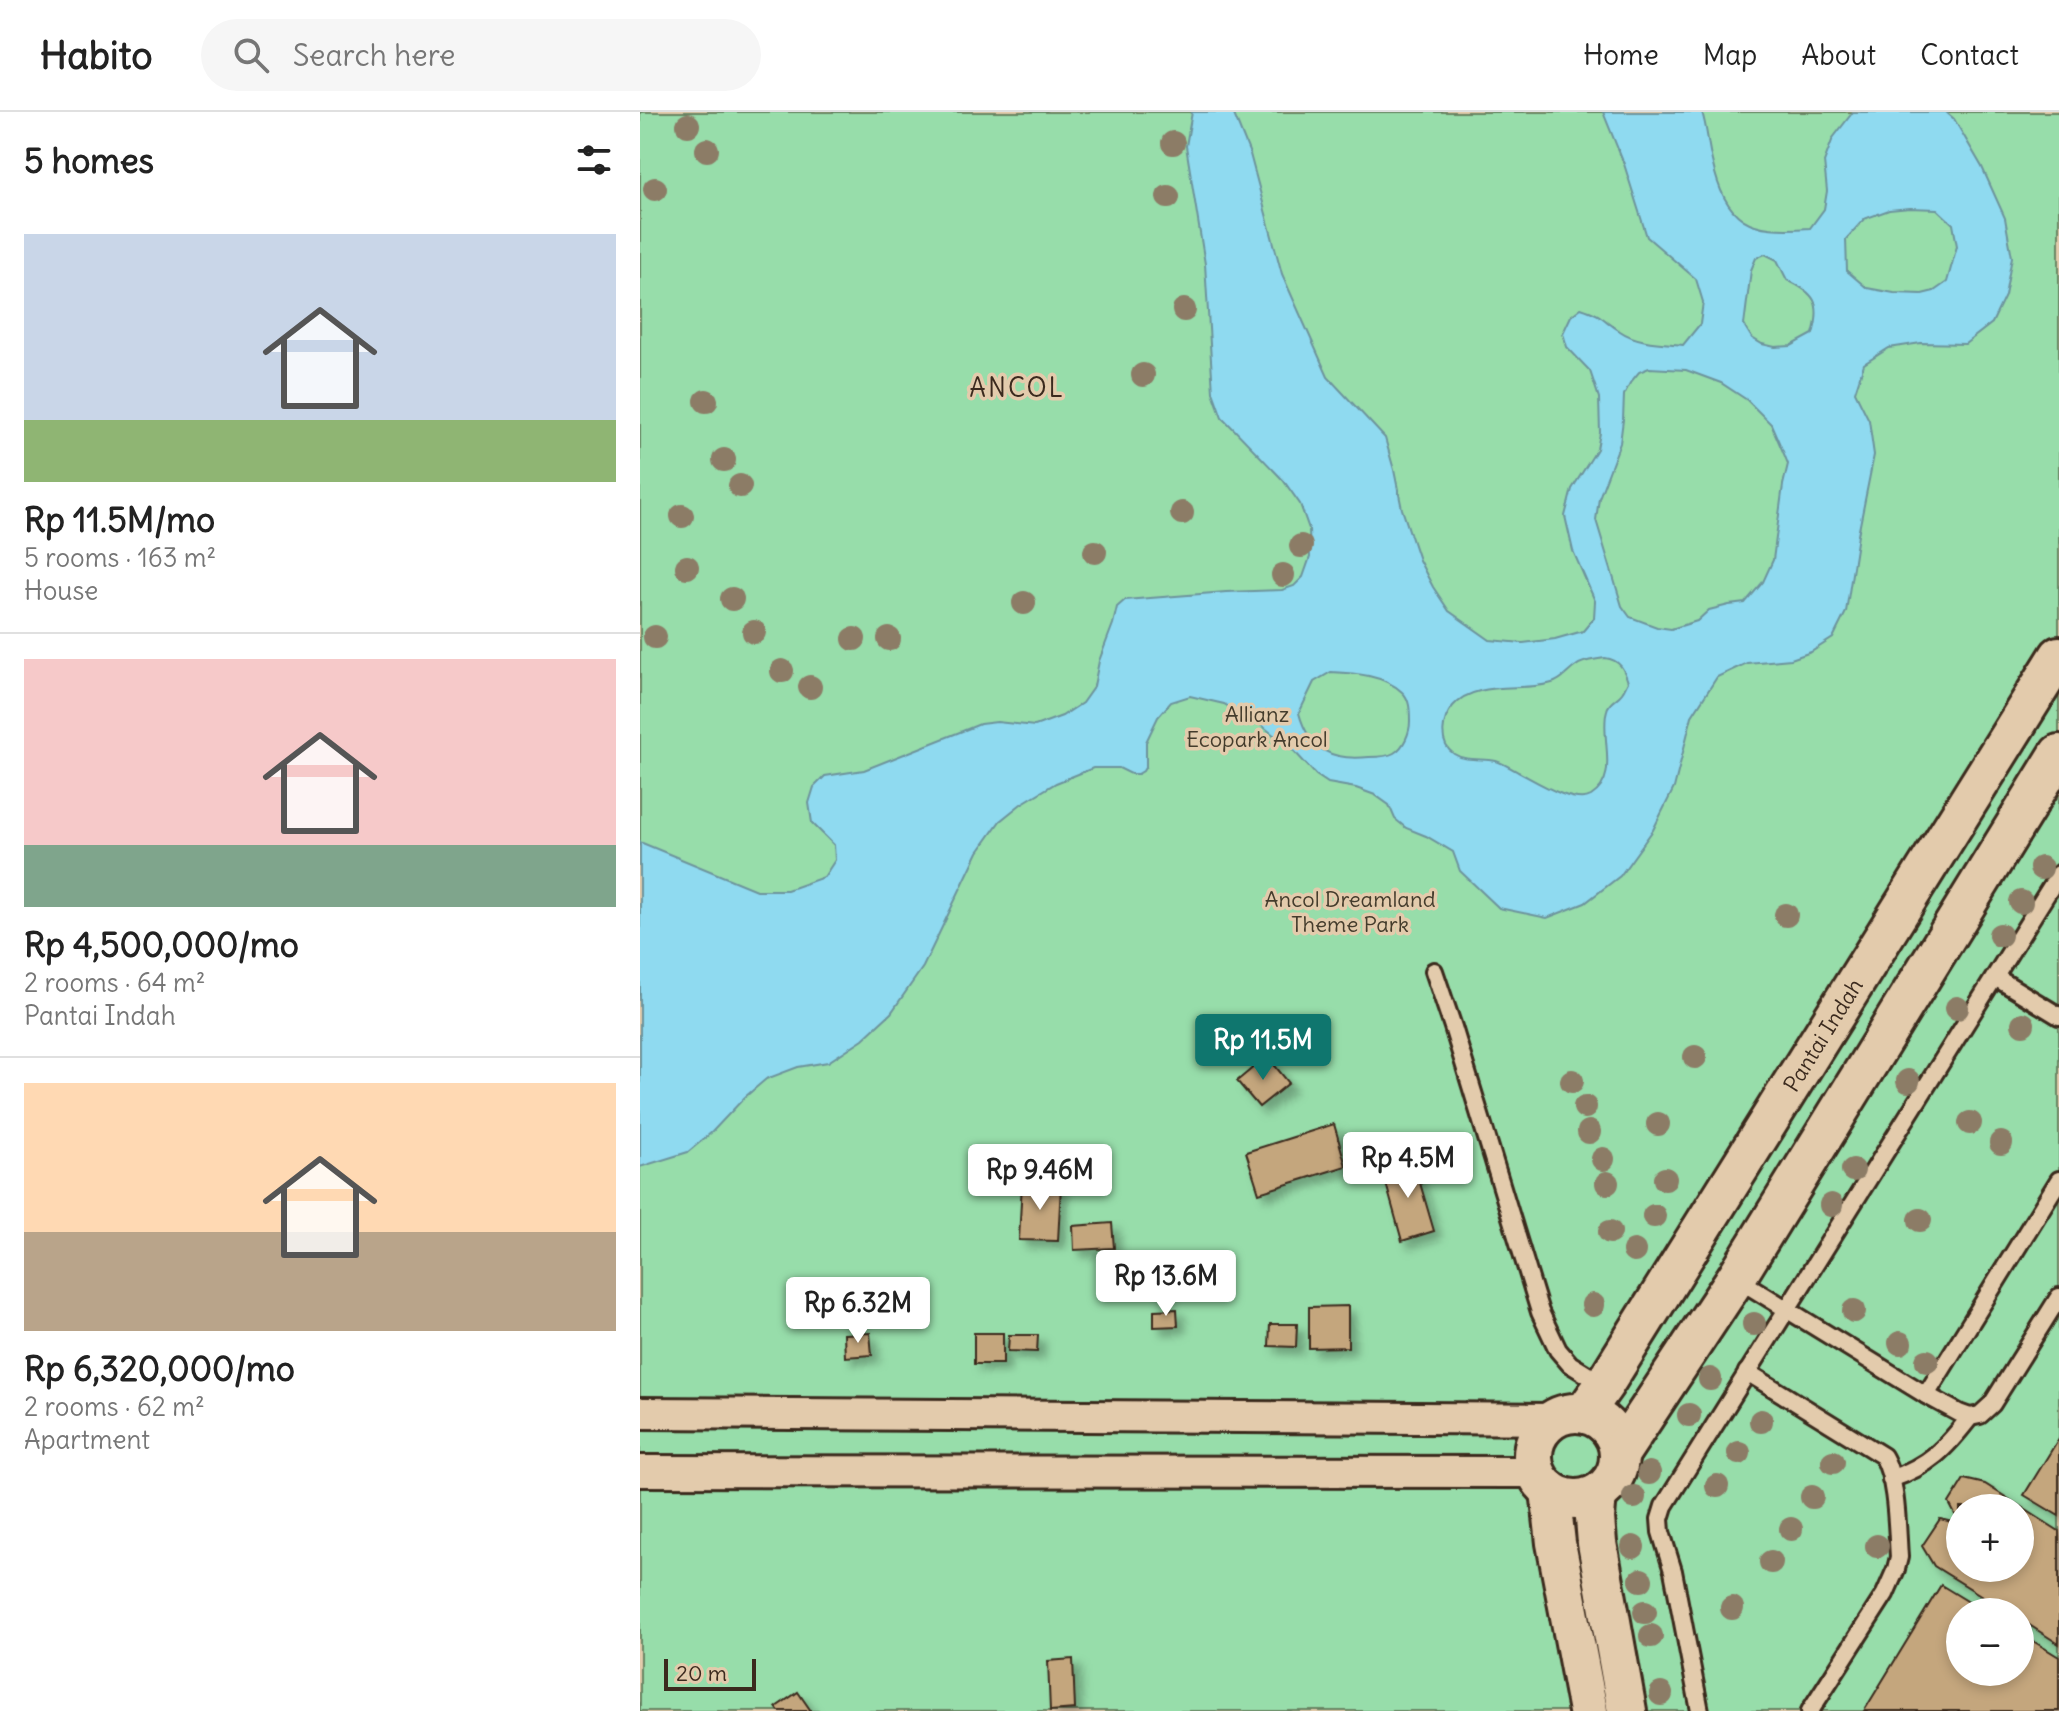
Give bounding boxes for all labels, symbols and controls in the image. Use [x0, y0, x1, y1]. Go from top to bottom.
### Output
search box [201, 19, 761, 91]
text: Habito [40, 32, 153, 79]
icon: search [229, 33, 273, 77]
text: Search here [293, 36, 455, 74]
text: Home [1583, 37, 1659, 73]
text: Map [1703, 37, 1757, 73]
text: About [1801, 37, 1876, 73]
text: Contact [1920, 37, 2019, 73]
icon: filters [572, 138, 616, 182]
text: 5 homes [24, 139, 154, 182]
icon: home [248, 286, 392, 430]
district label: ANCOL [969, 371, 1065, 404]
text: Rp 11.5M/mo [24, 498, 215, 541]
text: 5 rooms · 163 m² [24, 541, 216, 574]
text: House [24, 574, 98, 607]
park label: Allianz Ecopark Ancol [1186, 700, 1328, 753]
icon: home [248, 711, 392, 855]
park label: Ancol Dreamland Theme Park [1264, 885, 1436, 938]
text: Rp 4,500,000/mo [24, 923, 299, 966]
text: 2 rooms · 64 m² [24, 966, 206, 999]
street label: Pantai Indah [1777, 973, 1869, 1097]
text: Pantai Indah [24, 999, 176, 1032]
pin: Rp 11.5M [1180, 1014, 1346, 1082]
text: Rp 11.5M [1213, 1023, 1313, 1056]
pin: Rp 4.5M [1334, 1132, 1482, 1200]
icon: home [248, 1135, 392, 1279]
text: Rp 4.5M [1361, 1141, 1455, 1174]
pin: Rp 9.46M [957, 1144, 1123, 1212]
text: Rp 9.46M [986, 1153, 1094, 1186]
pin: Rp 13.6M [1083, 1250, 1249, 1318]
text: Rp 13.6M [1114, 1259, 1218, 1292]
pin: Rp 6.32M [775, 1277, 941, 1345]
text: Rp 6.32M [804, 1286, 912, 1319]
text: Rp 6,320,000/mo [24, 1347, 295, 1390]
text: 2 rooms · 62 m² [24, 1390, 205, 1423]
text: Apartment [24, 1423, 150, 1456]
map controls [1946, 1494, 2034, 1686]
button: + [1946, 1494, 2034, 1582]
button: − [1946, 1598, 2034, 1686]
scale bar [664, 1655, 756, 1691]
text: 20 m [676, 1659, 727, 1687]

